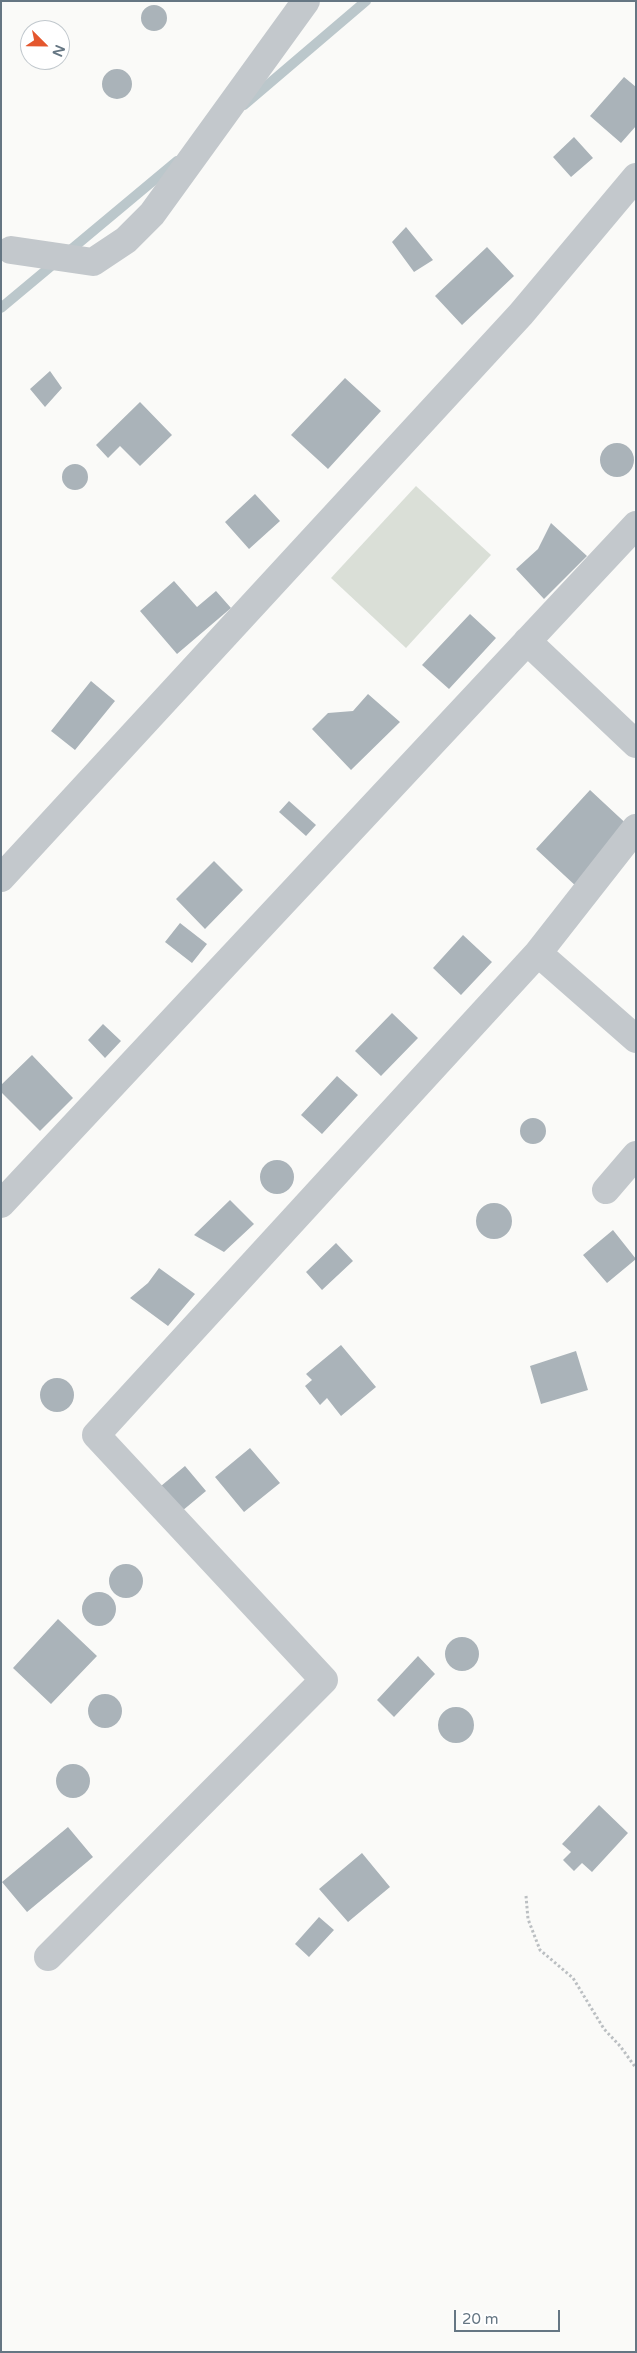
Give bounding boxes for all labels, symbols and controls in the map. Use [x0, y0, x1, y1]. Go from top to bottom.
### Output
north arrow [20, 20, 70, 70]
text: N [48, 42, 68, 59]
scale bar [457, 2300, 563, 2332]
text: 20 m [462, 2310, 499, 2328]

